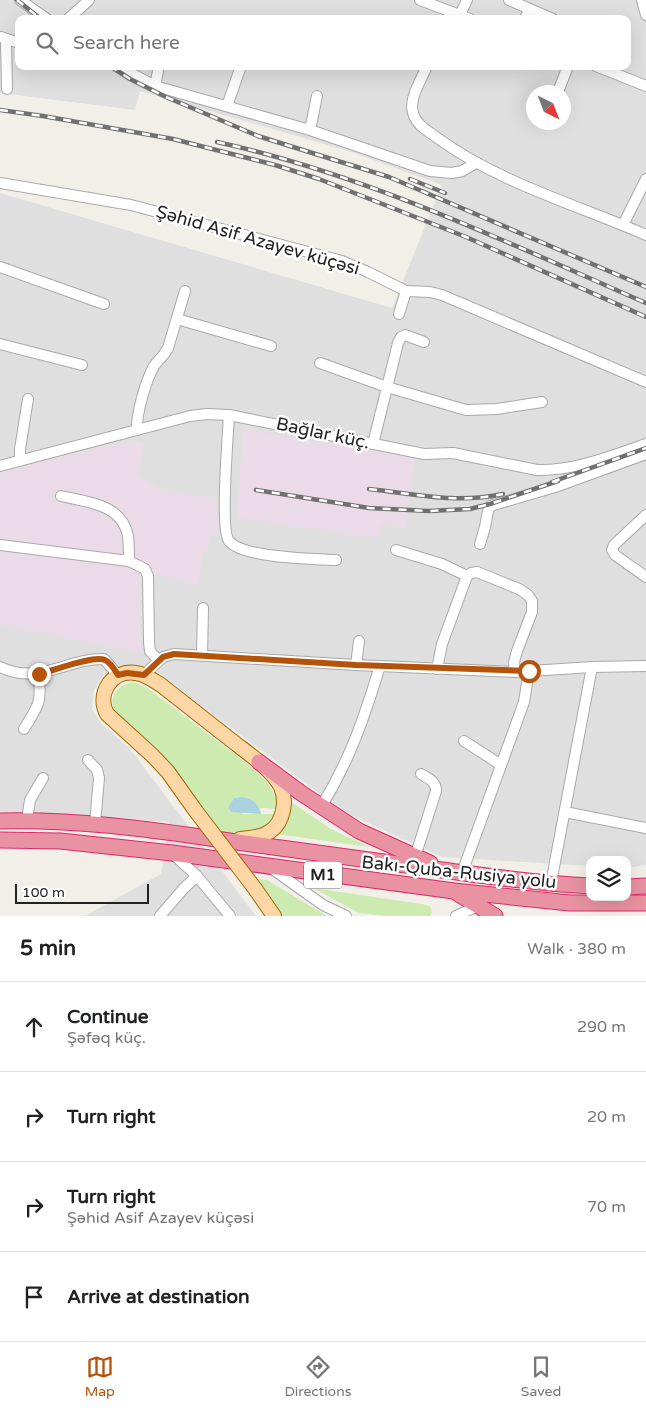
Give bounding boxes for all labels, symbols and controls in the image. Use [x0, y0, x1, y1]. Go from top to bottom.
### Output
search box [15, 15, 631, 70]
icon: search [33, 29, 61, 57]
text: Search here [73, 32, 180, 54]
north arrow [526, 85, 571, 130]
street label: Şəhid Asif Azayev küçəsi [154, 200, 362, 280]
street label: Bağlar küç. [274, 412, 372, 454]
route start [518, 660, 541, 683]
route end [28, 663, 51, 686]
street label: Bakı-Quba-Rusiya yolu [361, 851, 557, 893]
map controls [586, 856, 631, 901]
button: layers [586, 856, 631, 901]
road number: M1 [304, 862, 342, 888]
scale bar [15, 881, 149, 904]
text: 100 m [22, 884, 65, 901]
text: 5 min [20, 936, 76, 961]
text: Walk · 380 m [527, 939, 626, 959]
text: Continue [67, 1006, 149, 1028]
icon: ahead [20, 1013, 48, 1041]
text: 290 m [577, 1017, 626, 1037]
text: Şəfəq küç. [67, 1028, 146, 1048]
icon: right [20, 1103, 48, 1131]
text: Turn right [67, 1106, 155, 1128]
text: 20 m [587, 1107, 626, 1127]
text: Turn right [67, 1186, 155, 1208]
icon: right [20, 1193, 48, 1221]
text: 70 m [587, 1197, 626, 1217]
text: Şəhid Asif Azayev küçəsi [67, 1208, 254, 1228]
icon: arrive [20, 1283, 48, 1311]
text: Arrive at destination [67, 1286, 250, 1308]
tab: Map [85, 1353, 115, 1400]
tab: Directions [284, 1353, 351, 1400]
tab: Saved [521, 1353, 561, 1400]

